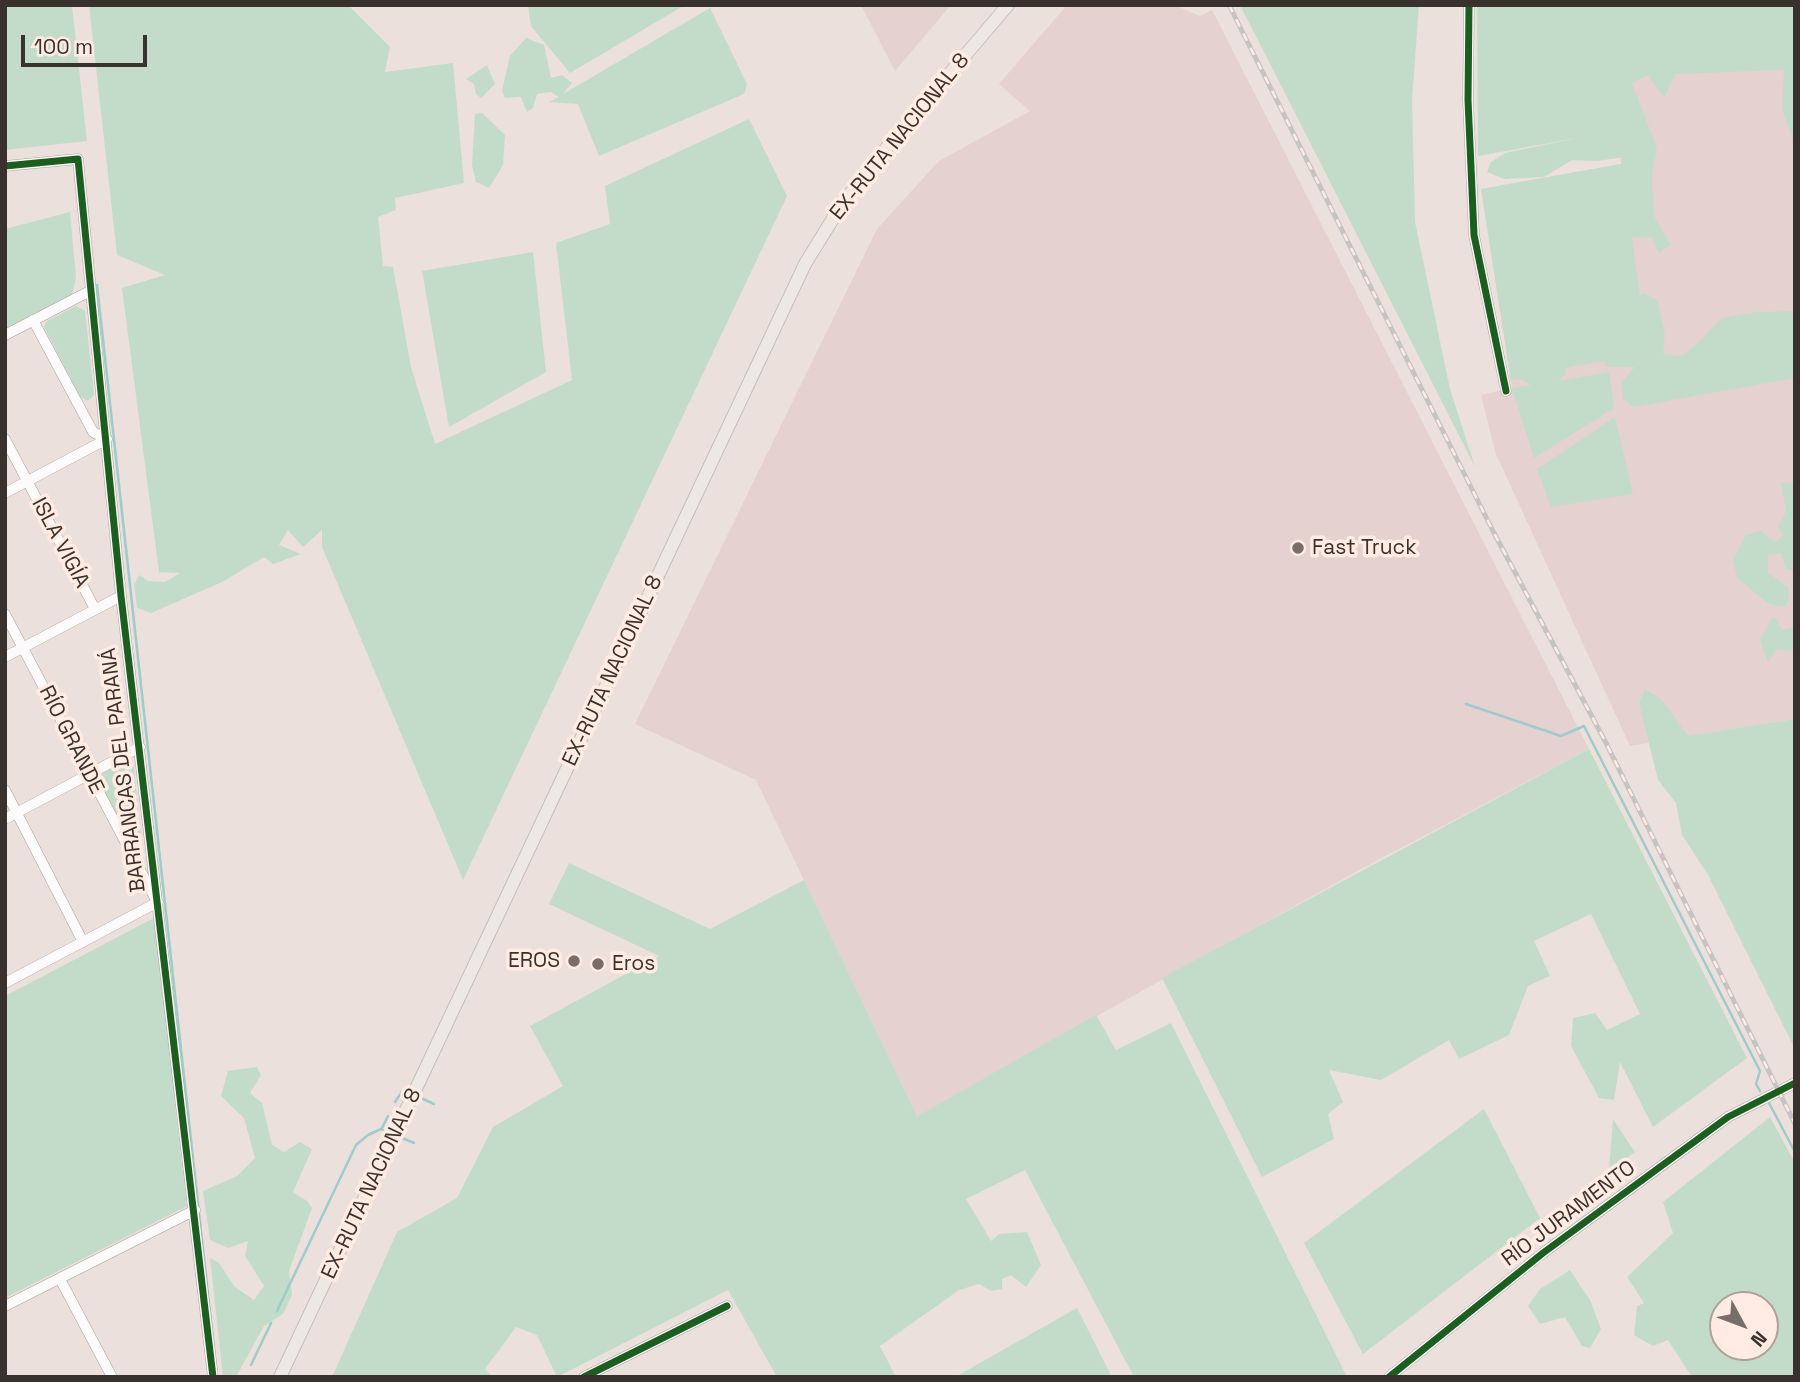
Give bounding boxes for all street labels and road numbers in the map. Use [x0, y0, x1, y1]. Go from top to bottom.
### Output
street label: EX-RUTA NACIONAL 8 [825, 49, 975, 225]
street label: ISLA VIGÍA [26, 494, 94, 592]
street label: EX-RUTA NACIONAL 8 [558, 572, 668, 770]
street label: BARRANCAS DEL PARANÁ [96, 646, 152, 894]
street label: RÍO GRANDE [33, 682, 109, 798]
street label: EX-RUTA NACIONAL 8 [317, 1085, 427, 1283]
street label: RÍO JURAMENTO [1497, 1156, 1641, 1272]

